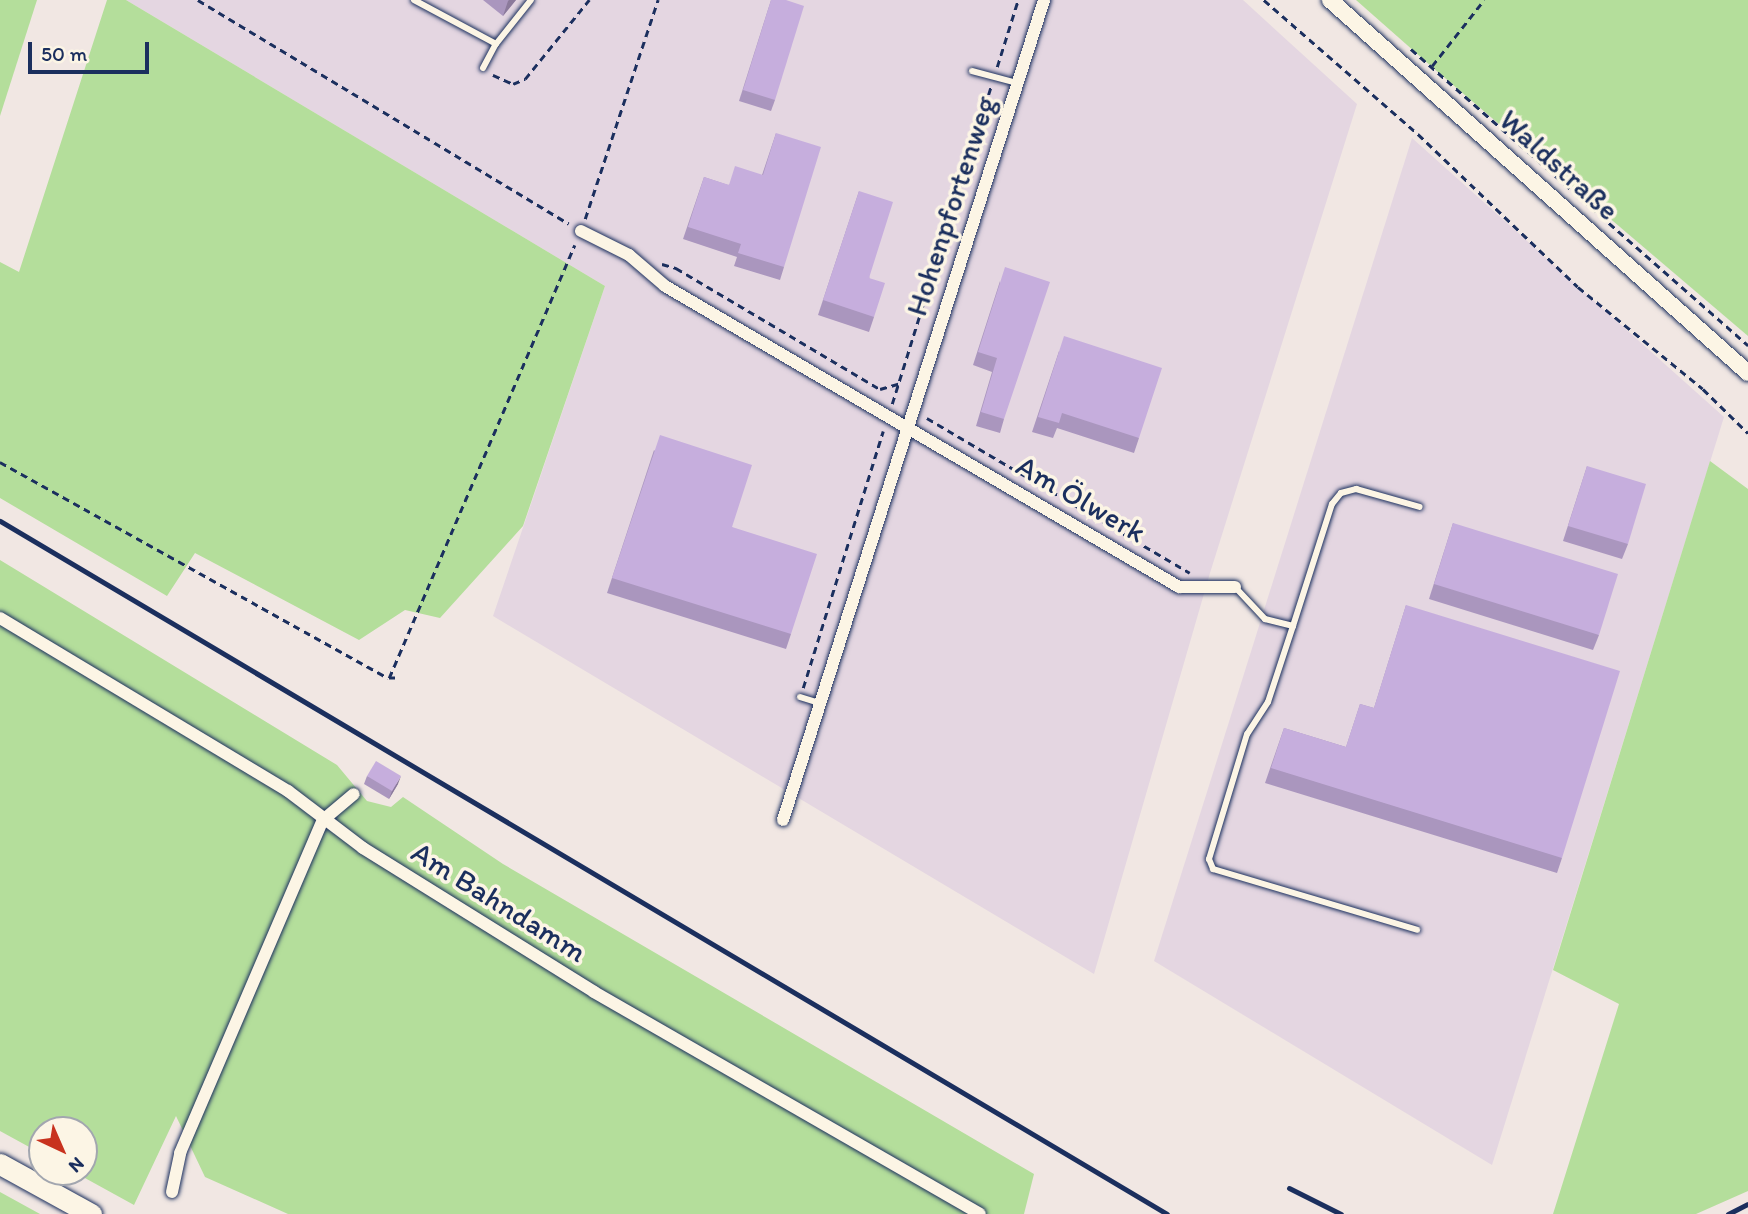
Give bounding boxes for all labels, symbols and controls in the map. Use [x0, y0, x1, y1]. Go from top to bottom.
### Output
scale bar [32, 28, 152, 72]
text: 50 m [41, 41, 87, 66]
street label: Hohenpfortenweg [899, 92, 1003, 320]
street label: Waldstraße [1492, 102, 1626, 228]
street label: Am Ölwerk [1010, 448, 1152, 550]
street label: Am Bahndamm [405, 834, 593, 970]
north arrow [28, 1116, 98, 1186]
text: N [64, 1152, 89, 1178]

